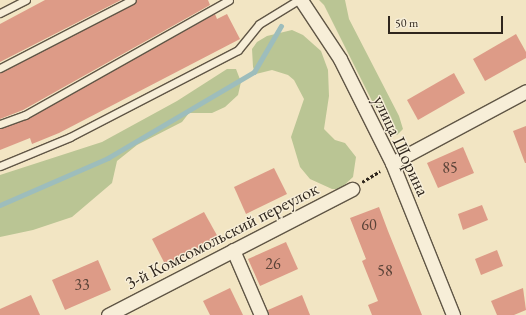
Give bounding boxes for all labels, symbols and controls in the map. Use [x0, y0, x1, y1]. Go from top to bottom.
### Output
scale bar [390, 8, 505, 34]
text: 50 m [395, 15, 418, 31]
street label: улица Шорина [368, 92, 434, 200]
house number: 85 [442, 158, 458, 178]
street label: 3-й Комсомольский переулок [122, 178, 322, 294]
house number: 60 [361, 215, 377, 235]
house number: 26 [265, 254, 281, 274]
house number: 58 [377, 261, 393, 281]
house number: 33 [74, 275, 90, 295]

